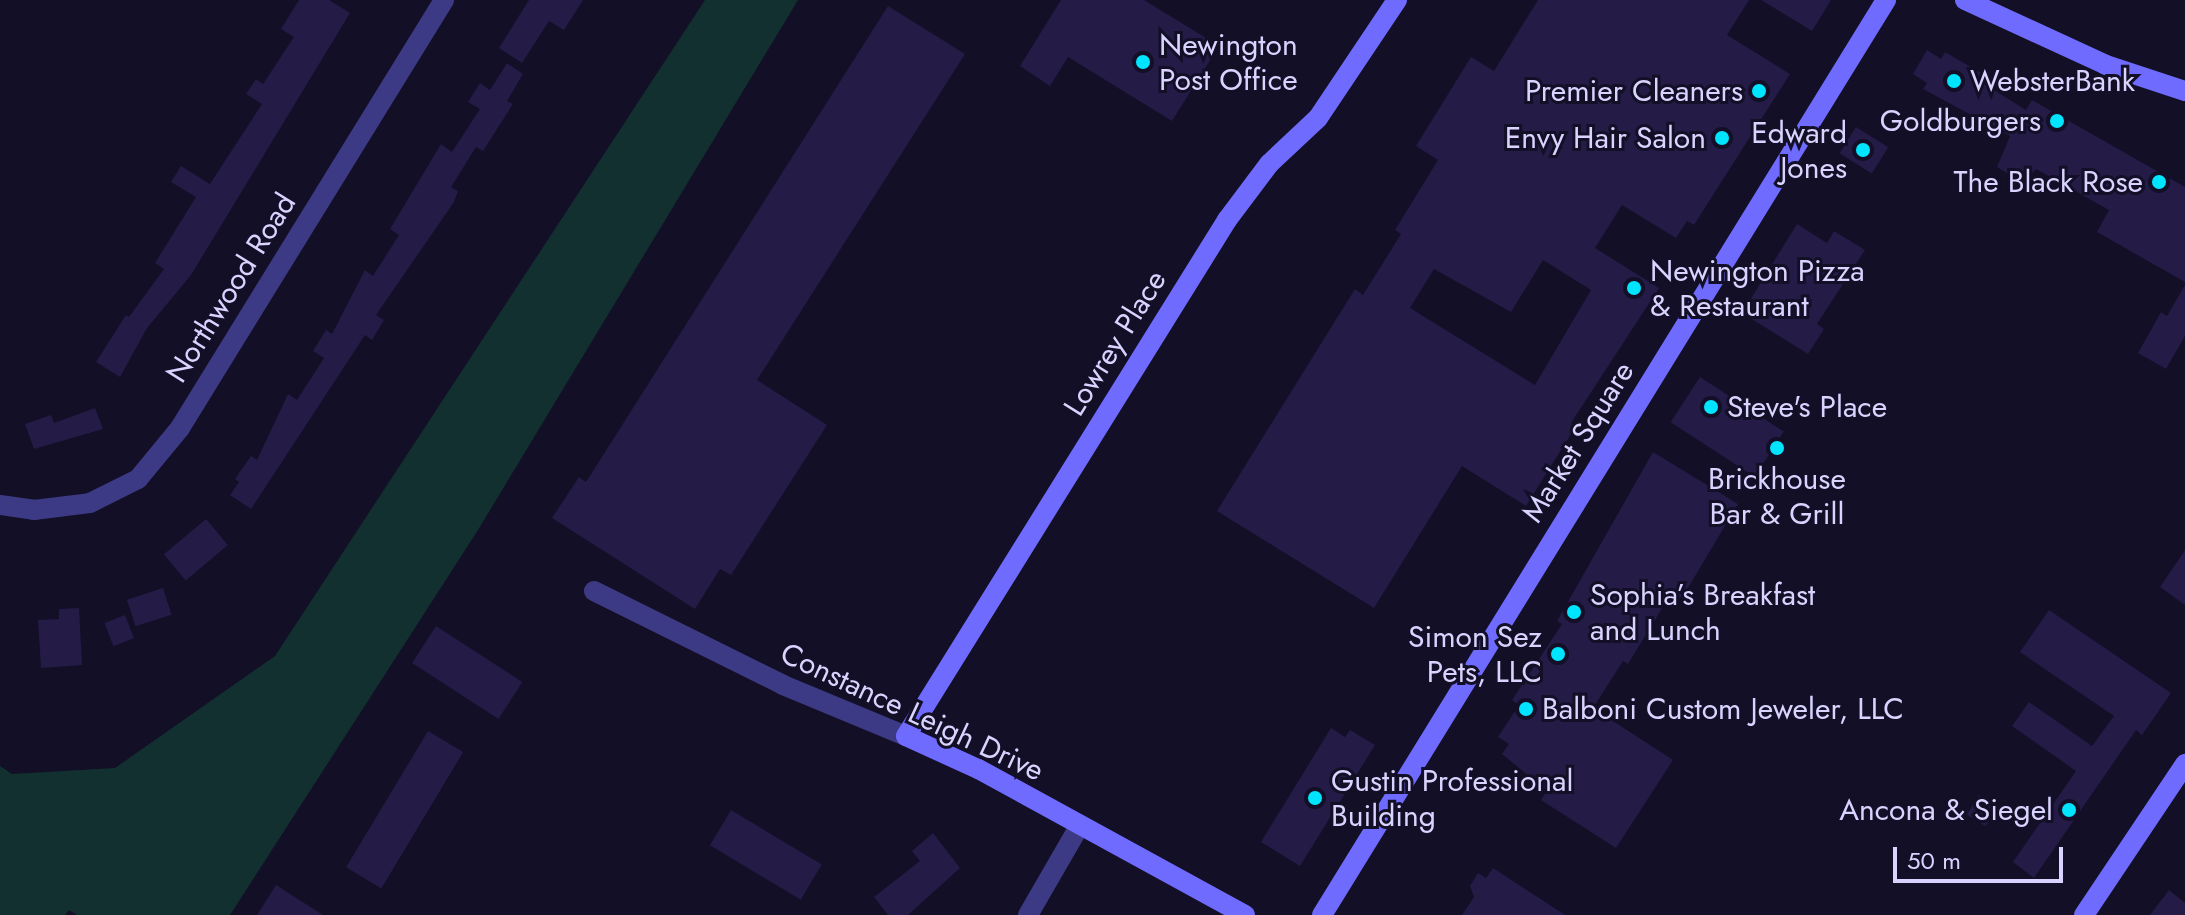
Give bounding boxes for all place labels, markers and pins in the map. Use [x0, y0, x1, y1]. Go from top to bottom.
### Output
place label: Newington Post Office [1159, 27, 1298, 98]
marker: Newington Post Office [1134, 53, 1152, 71]
place label: WebsterBank [1970, 63, 2135, 99]
marker: WebsterBank [1945, 72, 1963, 90]
place label: Premier Cleaners [1525, 73, 1743, 109]
marker: Premier Cleaners [1750, 82, 1768, 100]
place label: Goldburgers [1880, 103, 2041, 139]
marker: Goldburgers [2048, 112, 2066, 130]
place label: Edward Jones [1751, 115, 1847, 186]
place label: Envy Hair Salon [1505, 120, 1706, 156]
marker: Envy Hair Salon [1713, 129, 1731, 147]
marker: Edward Jones [1854, 141, 1872, 159]
place label: The Black Rose [1954, 164, 2143, 200]
marker: The Black Rose [2150, 173, 2168, 191]
place label: Newington Pizza & Restaurant [1650, 253, 1865, 324]
marker: Newington Pizza & Restaurant [1625, 279, 1643, 297]
place label: Steve's Place [1727, 389, 1887, 425]
marker: Steve's Place [1702, 398, 1720, 416]
marker: Brickhouse Bar & Grill [1768, 439, 1786, 457]
place label: Brickhouse Bar & Grill [1708, 461, 1846, 532]
place label: Sophia’s Breakfast and Lunch [1590, 577, 1815, 648]
marker: Sophia’s Breakfast and Lunch [1565, 603, 1583, 621]
place label: Simon Sez Pets, LLC [1408, 619, 1542, 690]
marker: Simon Sez Pets, LLC [1549, 645, 1567, 663]
place label: Balboni Custom Jeweler, LLC [1542, 691, 1904, 727]
marker: Balboni Custom Jeweler, LLC [1517, 700, 1535, 718]
place label: Gustin Professional Building [1331, 763, 1573, 834]
marker: Gustin Professional Building [1306, 789, 1324, 807]
place label: Ancona & Siegel [1839, 792, 2053, 828]
marker: Ancona & Siegel [2060, 801, 2078, 819]

